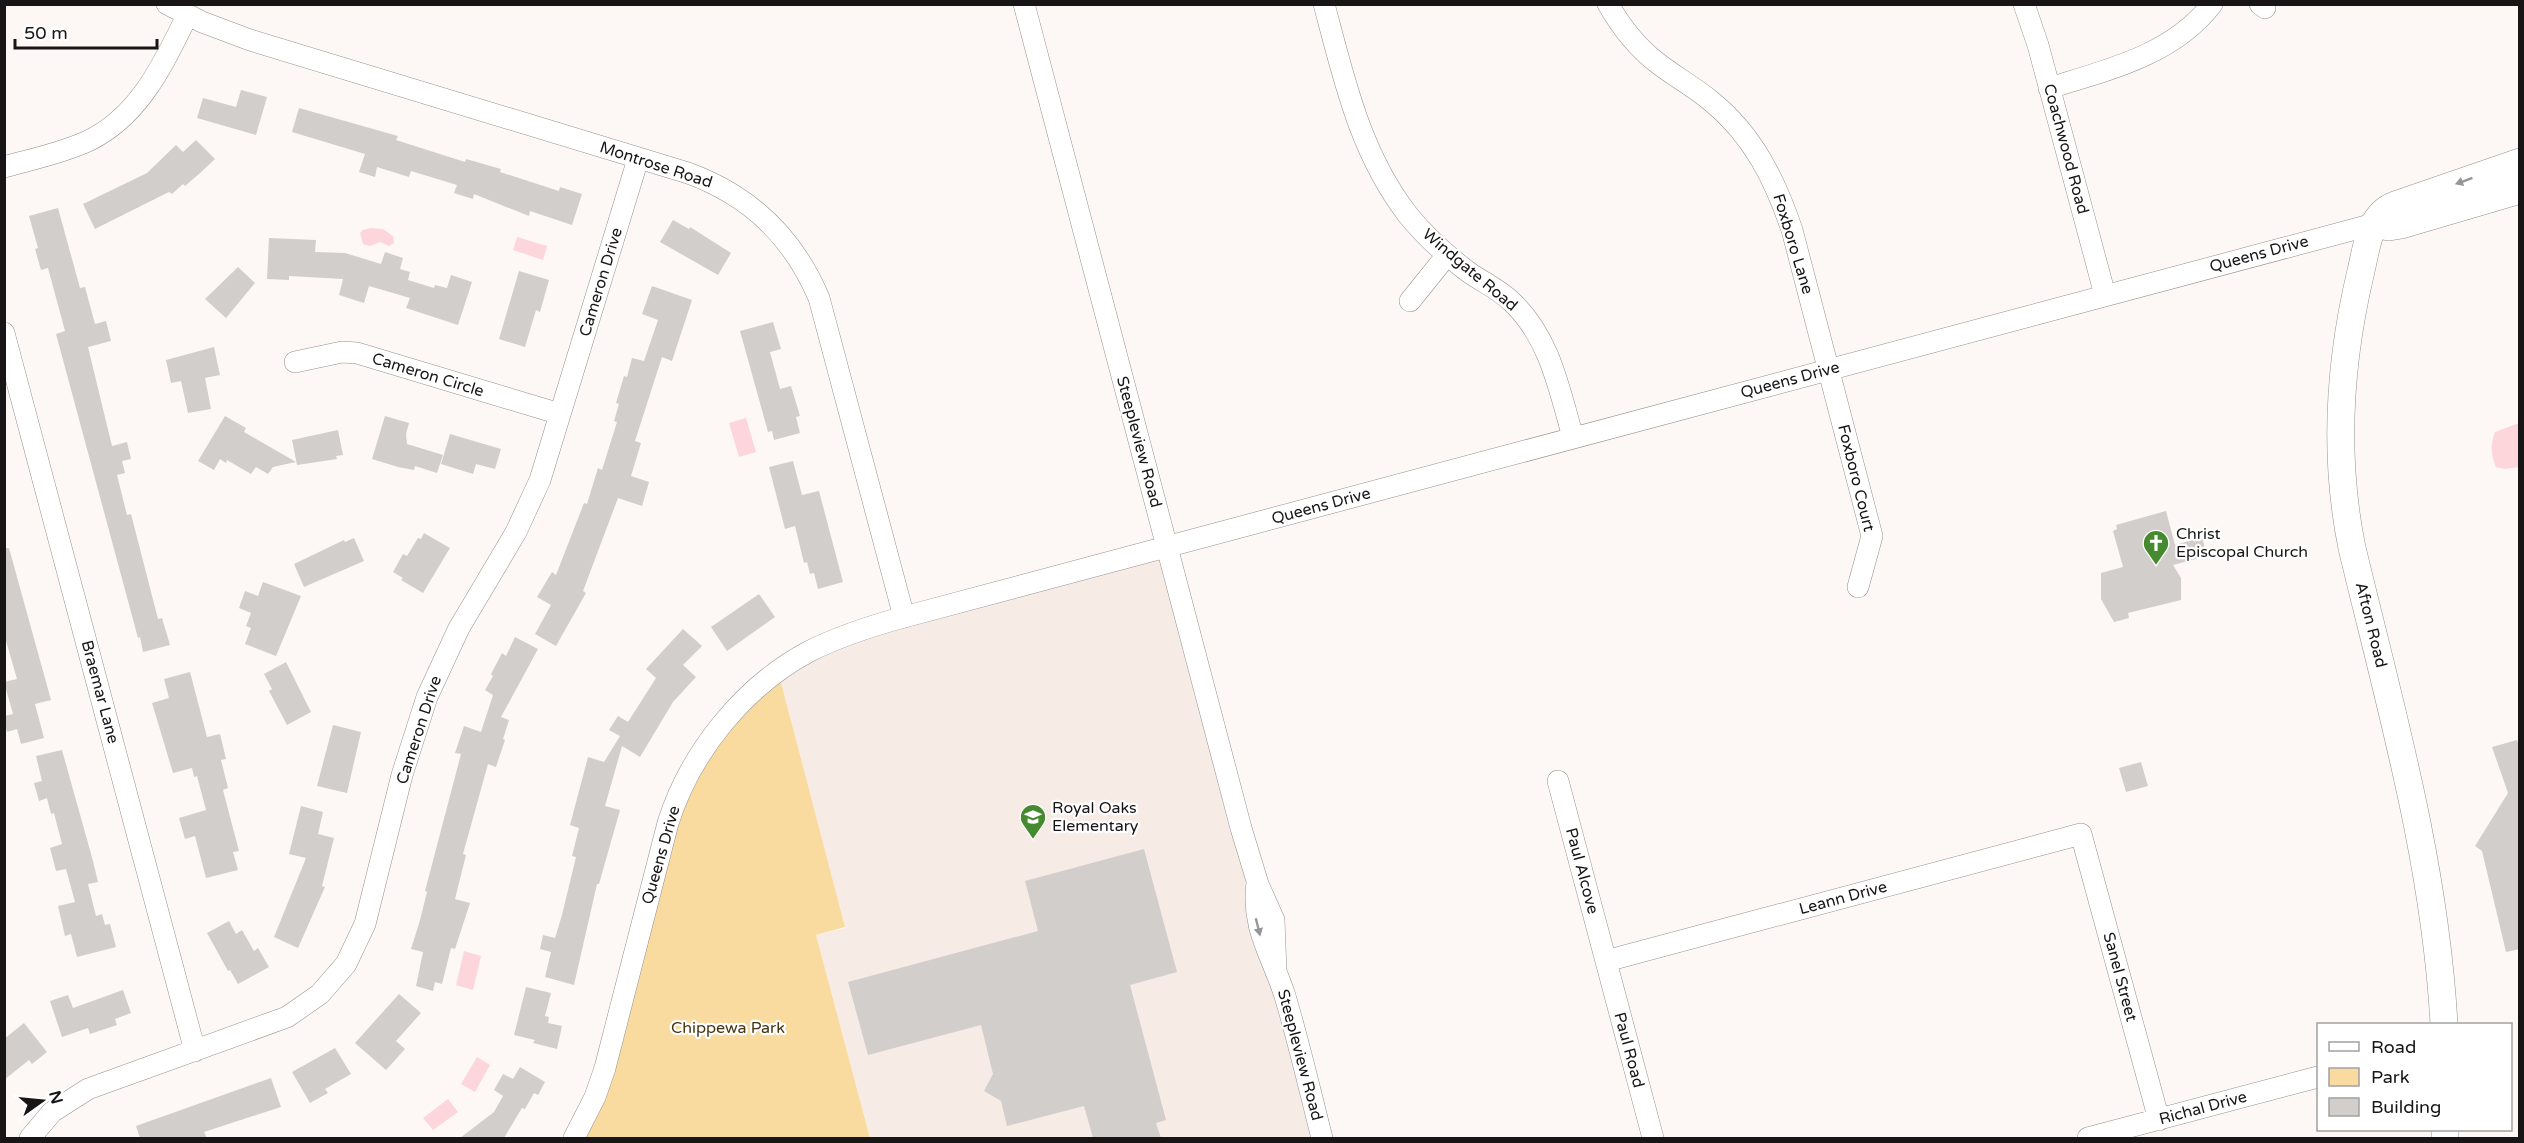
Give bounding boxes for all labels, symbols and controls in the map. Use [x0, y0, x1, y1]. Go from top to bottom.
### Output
scale bar [15, 12, 158, 50]
text: 50 m [24, 22, 68, 44]
street label: Coachwood Road [2039, 82, 2093, 216]
street label: Montrose Road [597, 137, 715, 193]
one-way arrow [2455, 176, 2473, 186]
street label: Foxboro Lane [1768, 191, 1818, 297]
street label: Windgate Road [1418, 224, 1522, 316]
street label: Cameron Drive [575, 225, 627, 339]
street label: Queens Drive [2207, 231, 2311, 277]
street label: Cameron Circle [370, 348, 486, 402]
street label: Queens Drive [1738, 357, 1842, 403]
street label: Steepleview Road [1112, 374, 1166, 510]
street label: Foxboro Court [1833, 422, 1879, 534]
street label: Queens Drive [1269, 483, 1373, 529]
place label: Christ Episcopal Church [2176, 524, 2308, 562]
church icon: Christ Episcopal Church [2141, 528, 2171, 566]
street label: Afton Road [2351, 580, 2391, 670]
street label: Braemar Lane [77, 638, 123, 746]
street label: Cameron Drive [392, 673, 446, 787]
place label: Royal Oaks Elementary [1052, 798, 1139, 836]
school or university icon: Royal Oaks Elementary [1018, 802, 1048, 840]
street label: Queens Drive [637, 803, 685, 907]
street label: Paul Alcove [1561, 826, 1603, 916]
street label: Leann Drive [1797, 877, 1889, 919]
one-way arrow [1254, 918, 1264, 936]
street label: Sanel Street [2098, 930, 2142, 1024]
street label: Steepleview Road [1273, 987, 1327, 1123]
street label: Paul Road [1609, 1010, 1649, 1090]
park label: Chippewa Park [671, 1018, 785, 1038]
legend [2317, 1023, 2512, 1131]
text: Road [2371, 1036, 2416, 1058]
text: Park [2371, 1066, 2410, 1088]
north arrow [12, 1071, 72, 1131]
street label: Richal Drive [2157, 1087, 2249, 1129]
text: N [44, 1089, 67, 1106]
text: Building [2371, 1096, 2441, 1118]

